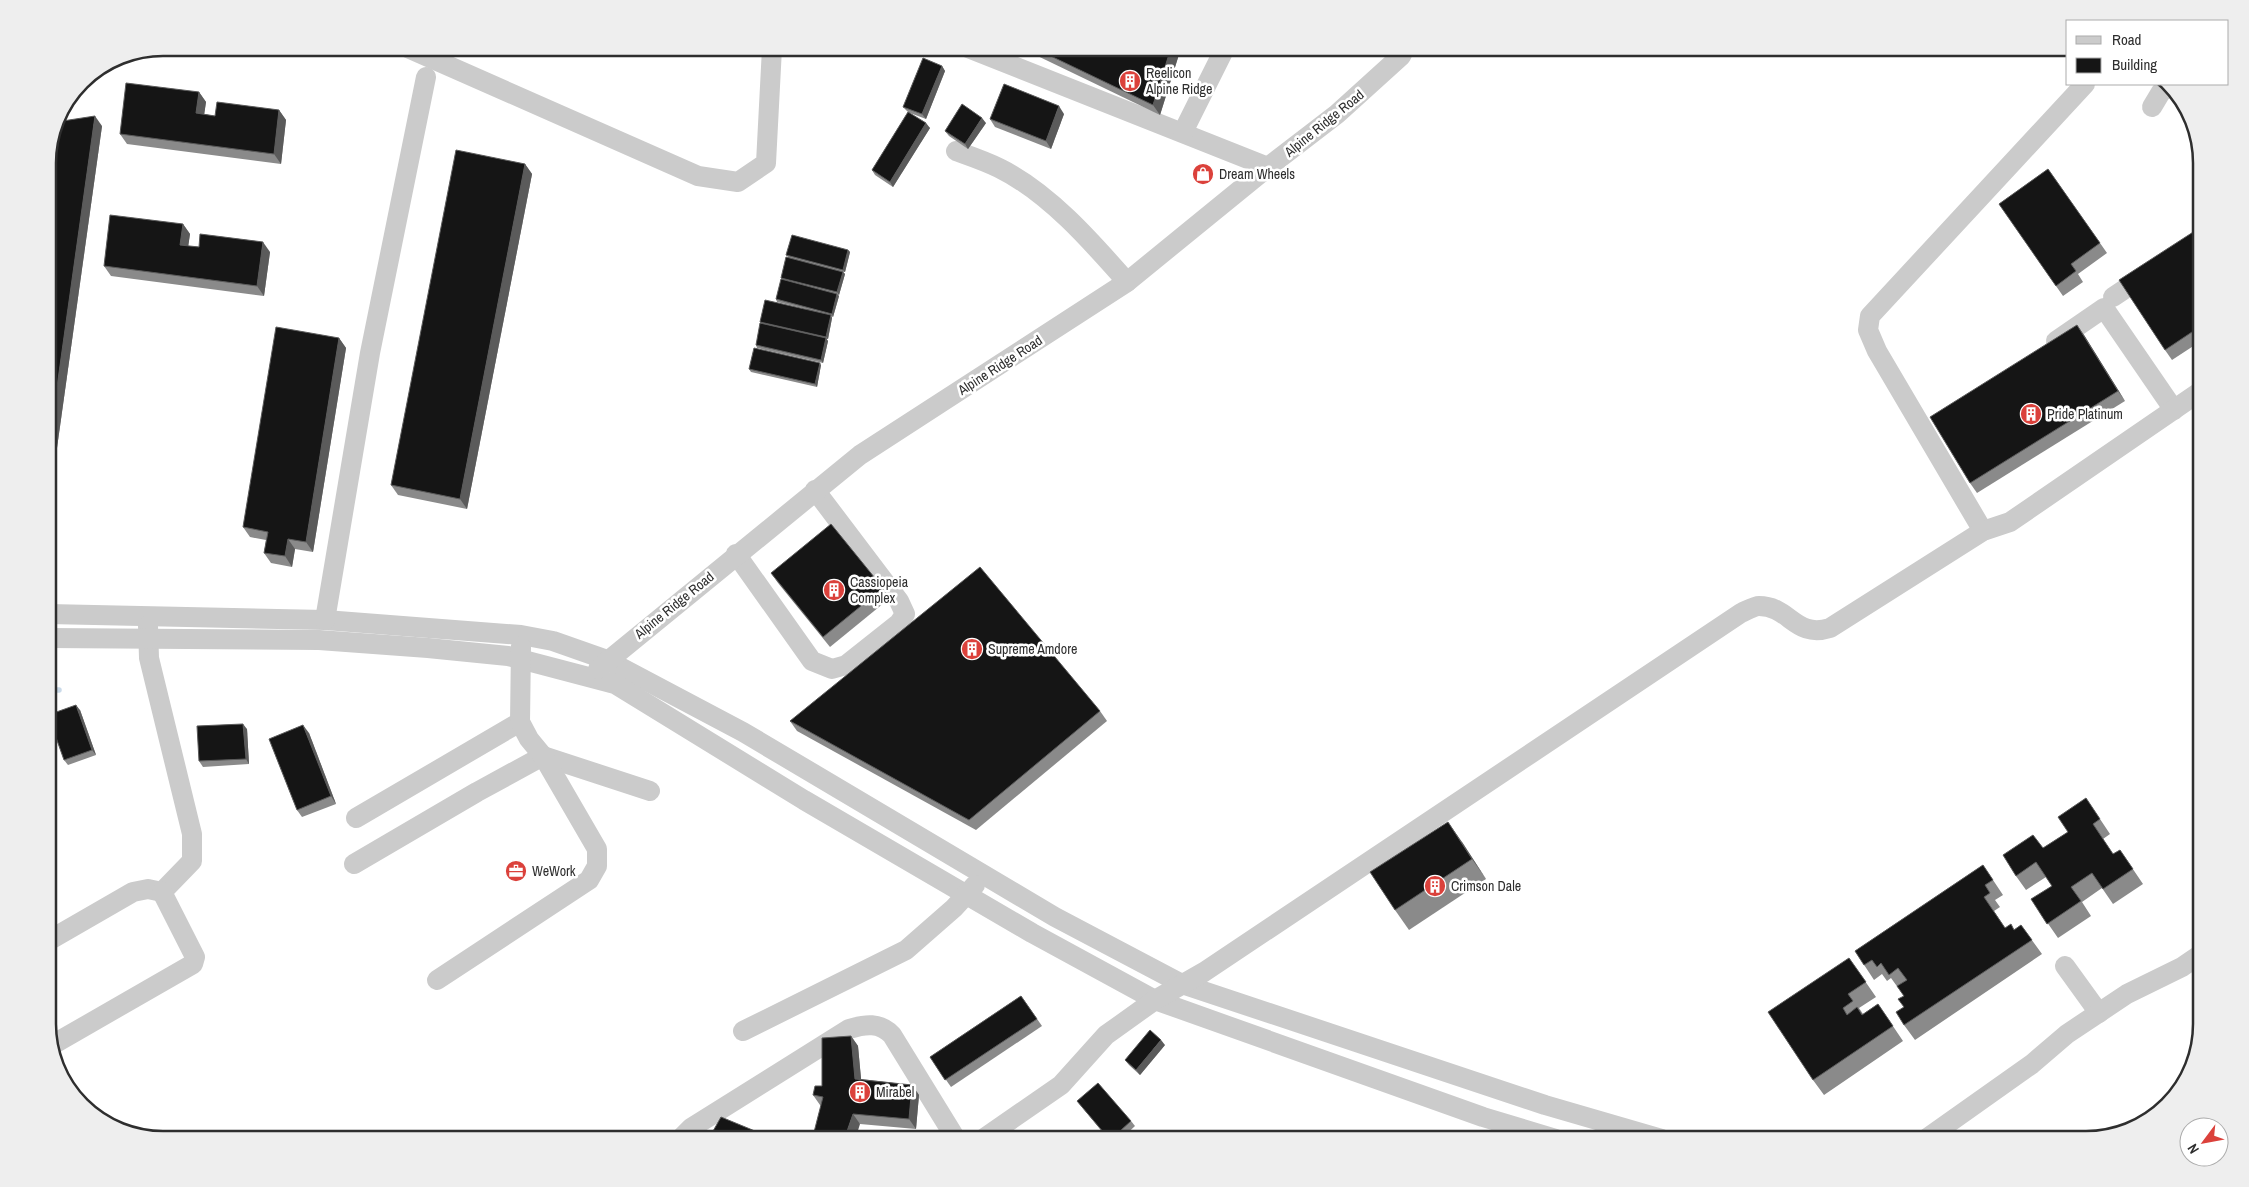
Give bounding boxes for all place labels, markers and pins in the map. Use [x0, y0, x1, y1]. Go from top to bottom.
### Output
place label: Reelicon Alpine Ridge [1145, 64, 1212, 98]
building icon: Reelicon Alpine Ridge [1118, 69, 1142, 93]
shop icon: Dream Wheels [1191, 162, 1215, 186]
place label: Dream Wheels [1219, 165, 1295, 183]
building icon: Pride Platinum [2019, 402, 2043, 426]
place label: Pride Platinum [2047, 405, 2123, 423]
place label: Cassiopeia Complex [850, 573, 909, 607]
building icon: Cassiopeia Complex [822, 578, 846, 602]
building icon: Supreme Amdore [960, 637, 984, 661]
place label: Supreme Amdore [988, 640, 1077, 658]
office icon: WeWork [504, 859, 528, 883]
place label: WeWork [532, 862, 576, 880]
building icon: Crimson Dale [1423, 874, 1447, 898]
place label: Crimson Dale [1451, 877, 1521, 895]
building icon: Mirabel [848, 1080, 872, 1104]
place label: Mirabel [876, 1083, 914, 1101]

